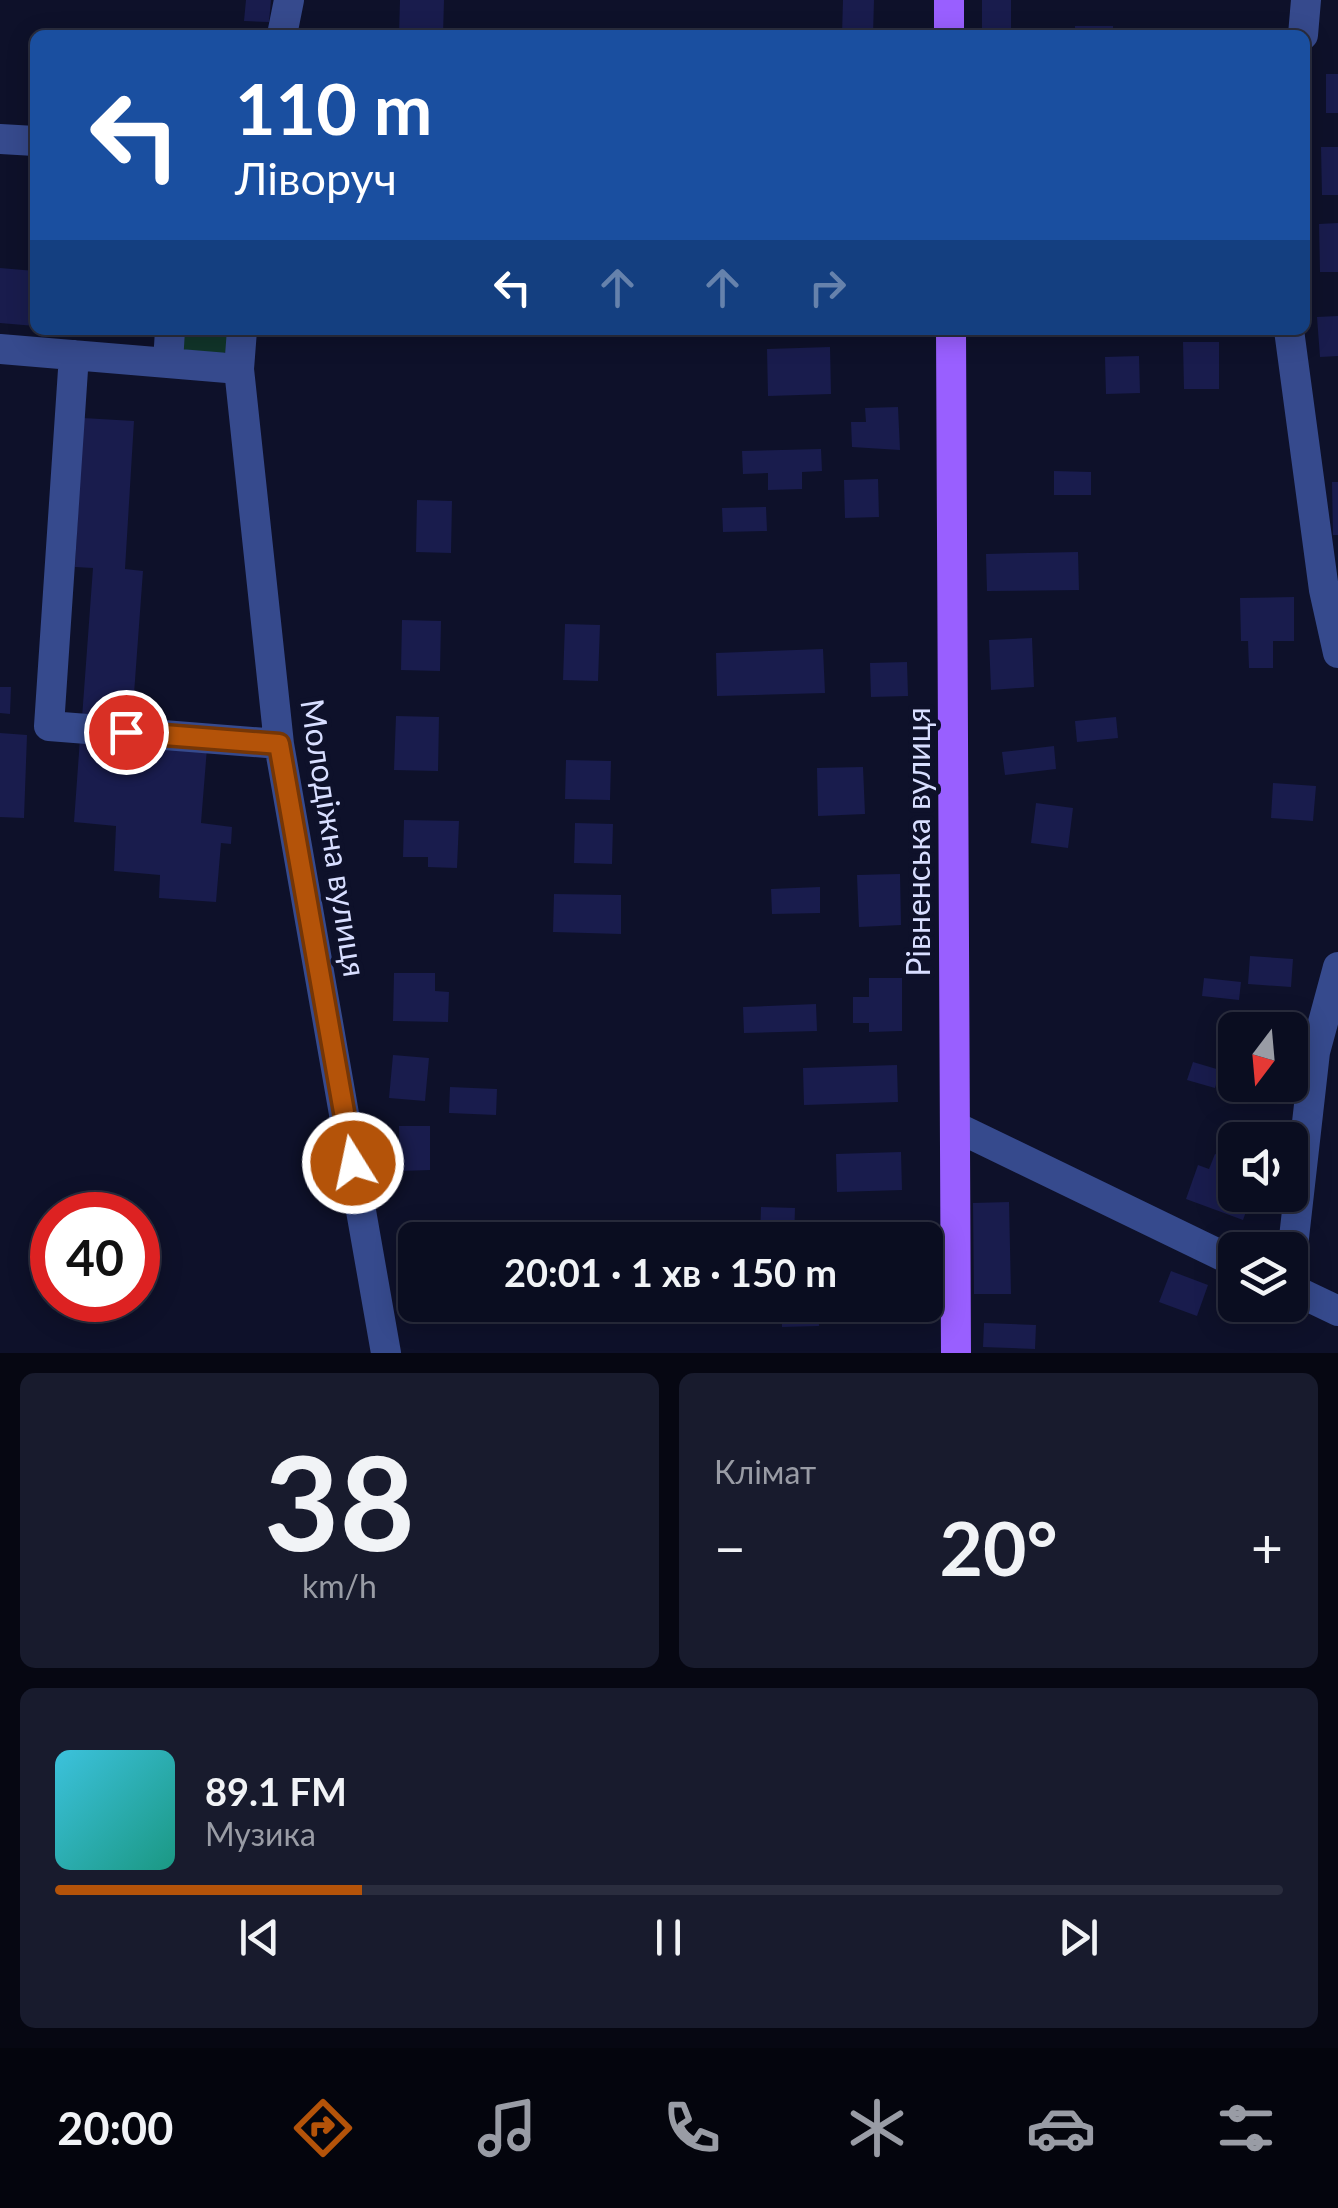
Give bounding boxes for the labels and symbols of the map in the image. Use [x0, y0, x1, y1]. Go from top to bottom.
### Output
pin [84, 690, 169, 775]
street label: Молодіжна вулиця [293, 696, 376, 979]
street label: Рівненська вулиця [898, 707, 937, 977]
north arrow [1218, 1012, 1308, 1102]
position arrow [301, 1111, 405, 1215]
speed limit sign: 40 [30, 1192, 160, 1322]

